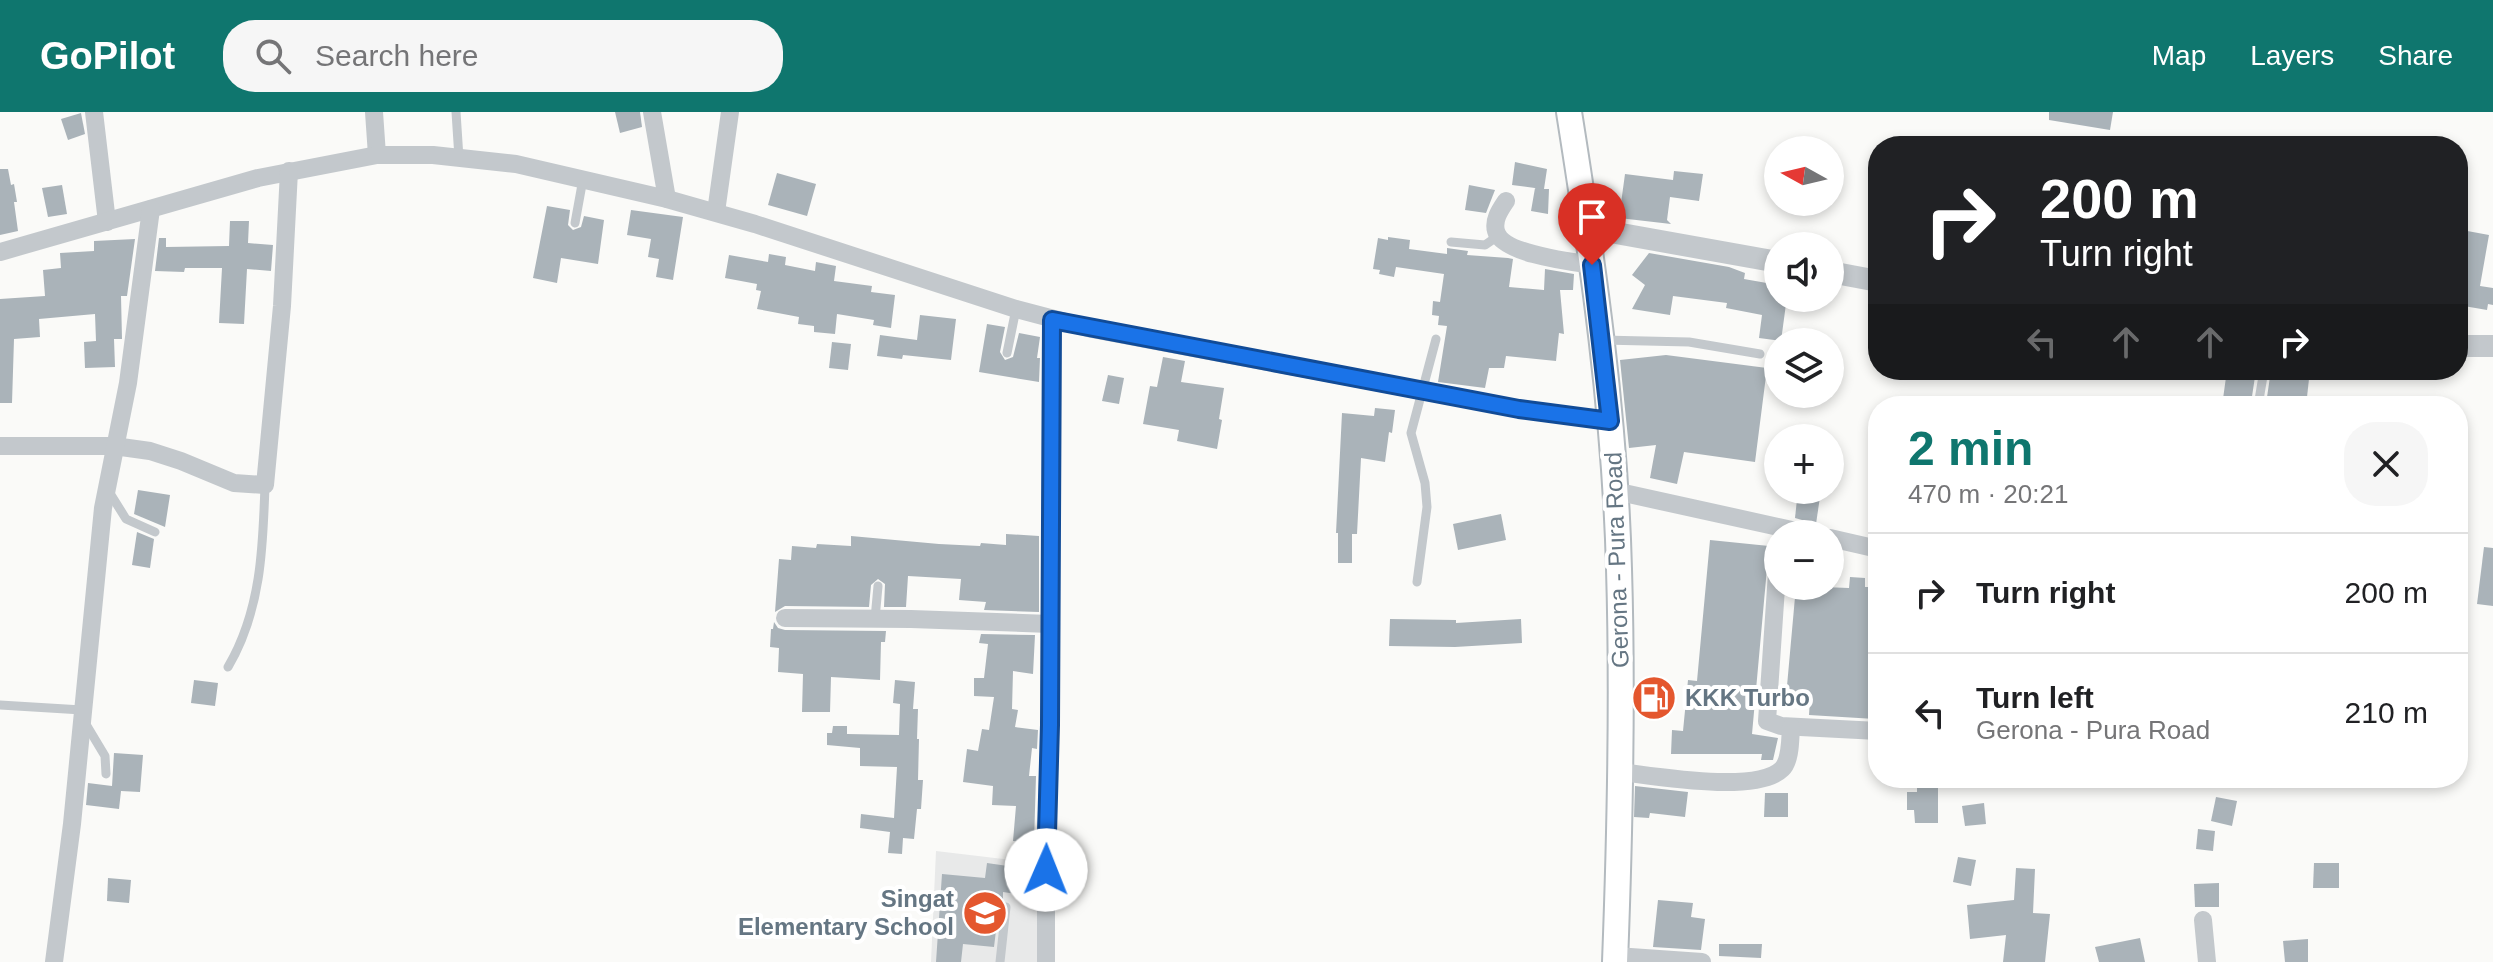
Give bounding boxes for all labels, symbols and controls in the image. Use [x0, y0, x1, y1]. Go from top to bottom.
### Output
search box [223, 20, 783, 92]
icon: search [251, 34, 295, 78]
text: GoPilot [40, 35, 175, 77]
text: Search here [315, 39, 479, 72]
text: Map [2152, 40, 2206, 71]
text: Layers [2250, 40, 2334, 71]
text: Share [2378, 40, 2453, 71]
north arrow [1764, 136, 1844, 216]
map controls [1764, 136, 1844, 600]
text: 200 m [2040, 167, 2199, 230]
icon: right [1908, 168, 2012, 272]
pin [1558, 183, 1626, 265]
icon: arrive [1570, 195, 1614, 239]
button: sound [1764, 232, 1844, 312]
text: Turn right [2040, 233, 2193, 274]
icon: left [2020, 320, 2064, 364]
icon: ahead [2104, 320, 2148, 364]
icon: ahead [2188, 320, 2232, 364]
icon: right [2272, 320, 2316, 364]
button: layers [1764, 328, 1844, 408]
text: 2 min [1908, 422, 2033, 475]
button: close [2344, 422, 2428, 506]
button: + [1764, 424, 1844, 504]
street label: Gerona - Pura Road [1599, 452, 1634, 668]
text: 470 m · 20:21 [1908, 479, 2068, 509]
button: − [1764, 520, 1844, 600]
icon: right [1908, 571, 1952, 615]
text: Turn right [1976, 576, 2115, 609]
text: 200 m [2345, 576, 2428, 609]
fuel station icon: KKK Turbo [1630, 674, 1678, 722]
text: Turn left [1976, 681, 2094, 714]
place label: KKK Turbo [1685, 684, 1810, 711]
icon: left [1908, 691, 1952, 735]
text: 210 m [2345, 696, 2428, 729]
text: Gerona - Pura Road [1976, 715, 2210, 745]
position arrow [1004, 828, 1088, 912]
place label: Singat Elementary School [738, 885, 954, 940]
school or university icon: Singat Elementary School [961, 889, 1009, 937]

